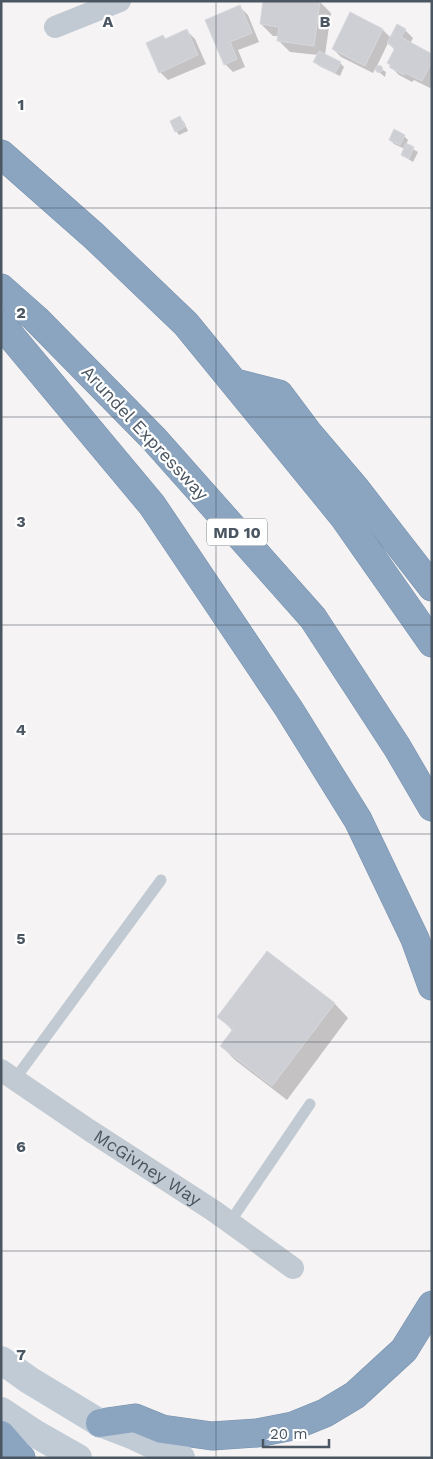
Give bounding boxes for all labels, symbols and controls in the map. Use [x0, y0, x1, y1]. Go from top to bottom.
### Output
text: A [103, 12, 114, 31]
text: B [320, 12, 331, 31]
text: 1 [18, 95, 24, 114]
text: 2 [16, 303, 26, 322]
street label: Arundel Expressway [78, 361, 214, 505]
text: 3 [16, 512, 26, 531]
road number: MD 10 [207, 518, 267, 546]
text: 4 [16, 720, 26, 739]
text: 5 [16, 929, 26, 948]
street label: McGivney Way [90, 1125, 206, 1210]
text: 6 [16, 1137, 26, 1156]
text: 7 [16, 1345, 26, 1364]
scale bar [263, 1416, 329, 1448]
text: 20 m [270, 1425, 308, 1443]

